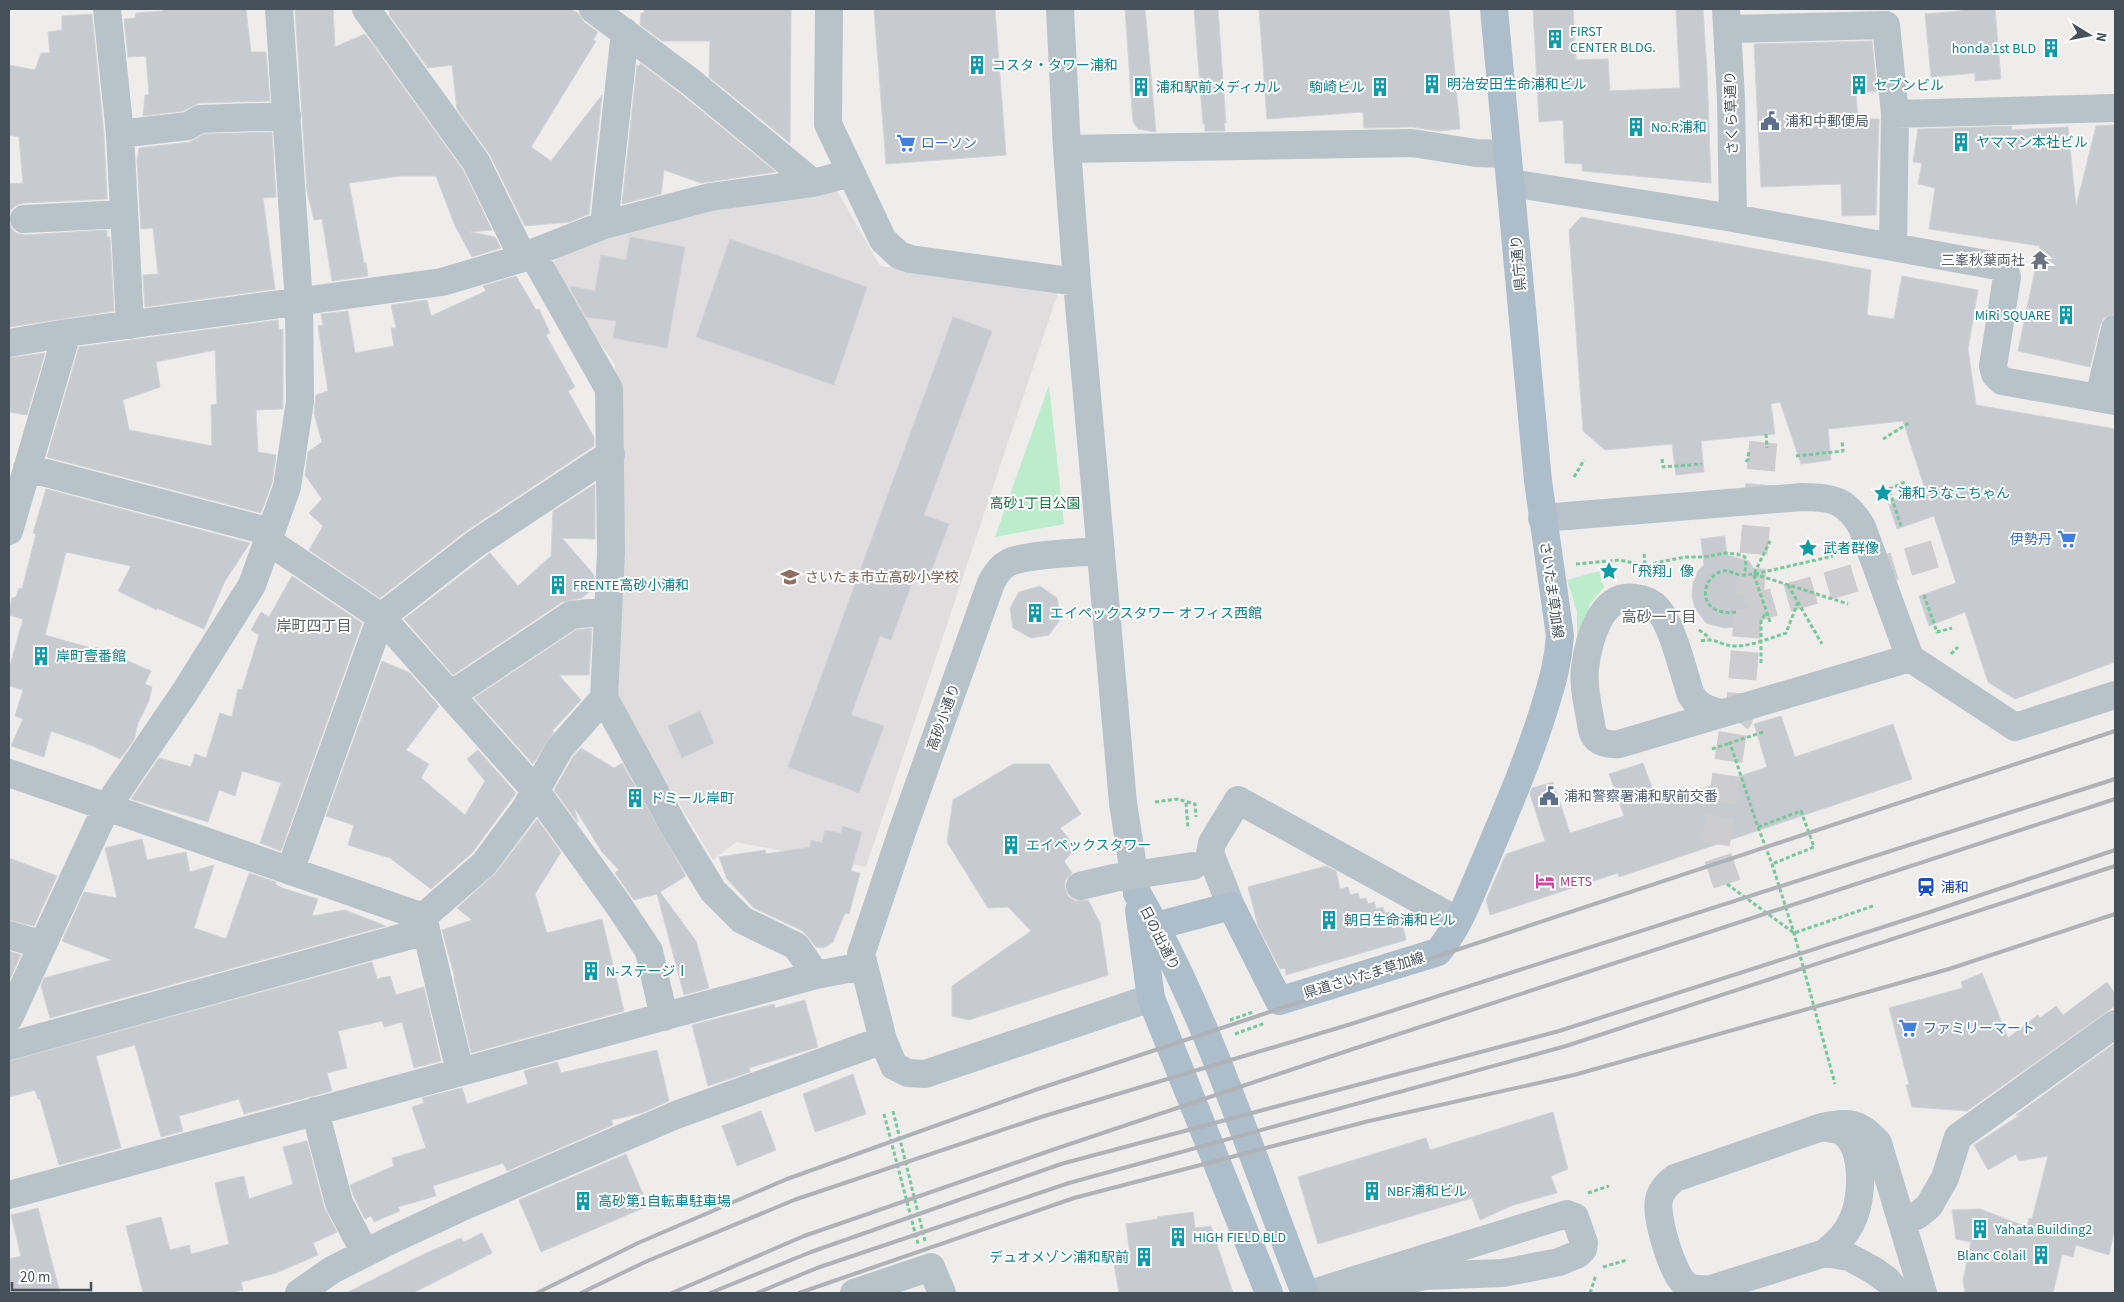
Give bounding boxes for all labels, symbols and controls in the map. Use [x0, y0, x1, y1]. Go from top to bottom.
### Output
north arrow [2064, 10, 2114, 60]
place label: FIRST CENTER BLDG. [1570, 22, 1656, 58]
building icon: FIRST CENTER BLDG. [1544, 28, 1566, 50]
text: N [2090, 31, 2111, 43]
building icon: honda 1st BLD [2040, 37, 2062, 59]
place label: honda 1st BLD [1952, 39, 2036, 59]
building icon: コスタ・タワー浦和 [966, 54, 988, 76]
place label: コスタ・タワー浦和 [992, 56, 1118, 76]
street label: さくら草通り [1721, 71, 1743, 155]
building icon: 明治安田生命浦和ビル [1421, 73, 1443, 95]
building icon: セブンビル [1848, 74, 1870, 96]
place label: 明治安田生命浦和ビル [1447, 75, 1587, 95]
building icon: 浦和駅前メディカル [1130, 76, 1152, 98]
building icon: 駒崎ビル [1369, 76, 1391, 98]
place label: セブンビル [1874, 76, 1944, 96]
place label: 浦和駅前メディカル [1156, 78, 1281, 98]
place label: 駒崎ビル [1309, 78, 1365, 98]
public building icon: 浦和中郵便局 [1759, 110, 1781, 132]
place label: 浦和中郵便局 [1785, 112, 1869, 132]
building icon: No.R浦和 [1625, 116, 1647, 138]
place label: No.R浦和 [1651, 118, 1707, 138]
building icon: ヤママン本社ビル [1950, 131, 1972, 153]
supermarket icon: ローソン [895, 132, 917, 154]
place label: ヤママン本社ビル [1976, 133, 2088, 153]
place label: ローソン [921, 134, 977, 154]
street label: 県庁通り [1507, 234, 1531, 292]
temple icon: 三峯秋葉両社 [2029, 249, 2051, 271]
place label: 三峯秋葉両社 [1941, 251, 2025, 271]
building icon: MiRi SQUARE [2055, 304, 2077, 326]
place label: MiRi SQUARE [1975, 306, 2051, 326]
place icon: 浦和うなこちゃん [1872, 482, 1894, 504]
place label: 浦和うなこちゃん [1898, 484, 2010, 504]
park label: 高砂1丁目公園 [990, 494, 1080, 514]
supermarket icon: 伊勢丹 [2056, 528, 2078, 550]
place label: 伊勢丹 [2010, 530, 2052, 550]
place icon: 武者群像 [1797, 537, 1819, 559]
place label: 武者群像 [1823, 539, 1879, 559]
street label: さいたま草加線 [1534, 540, 1568, 640]
place icon: 「飛翔」像 [1598, 560, 1620, 582]
place label: 「飛翔」像 [1624, 562, 1694, 582]
school or university icon: さいたま市立高砂小学校 [779, 566, 801, 588]
place label: さいたま市立高砂小学校 [805, 568, 959, 588]
building icon: FRENTE高砂小浦和 [547, 574, 569, 596]
place label: FRENTE高砂小浦和 [573, 576, 689, 596]
building icon: エイペックスタワー オフィス西館 [1024, 602, 1046, 624]
place label: エイペックスタワー オフィス西館 [1050, 604, 1262, 624]
district label: 高砂一丁目 [1621, 607, 1697, 628]
district label: 岸町四丁目 [276, 616, 352, 637]
building icon: 岸町壹番館 [30, 645, 52, 667]
place label: 岸町壹番館 [56, 647, 126, 667]
street label: 高砂小通り [923, 681, 965, 754]
public building icon: 浦和警察署浦和駅前交番 [1538, 785, 1560, 807]
building icon: ドミール岸町 [624, 787, 646, 809]
place label: 浦和警察署浦和駅前交番 [1564, 787, 1718, 807]
place label: ドミール岸町 [650, 789, 734, 809]
building icon: エイペックスタワー [1000, 834, 1022, 856]
place label: エイペックスタワー [1026, 836, 1152, 856]
hotel icon: METS [1534, 870, 1556, 892]
place label: METS [1560, 872, 1592, 892]
station icon: 浦和 [1915, 876, 1937, 898]
place label: 浦和 [1941, 878, 1969, 898]
street label: 日の出通り [1134, 903, 1184, 974]
building icon: 朝日生命浦和ビル [1318, 909, 1340, 931]
place label: 朝日生命浦和ビル [1344, 911, 1456, 931]
street label: 県道さいたま草加線 [1301, 948, 1427, 1004]
building icon: N-ステージⅠ [580, 960, 602, 982]
place label: N-ステージⅠ [606, 962, 689, 982]
supermarket icon: ファミリーマート [1897, 1017, 1919, 1039]
place label: ファミリーマート [1923, 1019, 2035, 1039]
building icon: NBF浦和ビル [1361, 1180, 1383, 1202]
place label: NBF浦和ビル [1387, 1182, 1467, 1202]
building icon: 高砂第1自転車駐車場 [572, 1190, 594, 1212]
place label: 高砂第1自転車駐車場 [598, 1192, 731, 1212]
building icon: Yahata Building2 [1969, 1218, 1991, 1240]
place label: Yahata Building2 [1994, 1220, 2092, 1240]
building icon: HIGH FIELD BLD [1167, 1226, 1189, 1248]
place label: HIGH FIELD BLD [1193, 1228, 1286, 1248]
building icon: Blanc Colail [2030, 1244, 2052, 1266]
building icon: デュオメゾン浦和駅前 [1133, 1246, 1155, 1268]
place label: Blanc Colail [1957, 1246, 2026, 1266]
place label: デュオメゾン浦和駅前 [989, 1248, 1129, 1268]
scale bar [12, 1260, 91, 1292]
text: 20 m [20, 1267, 50, 1288]

